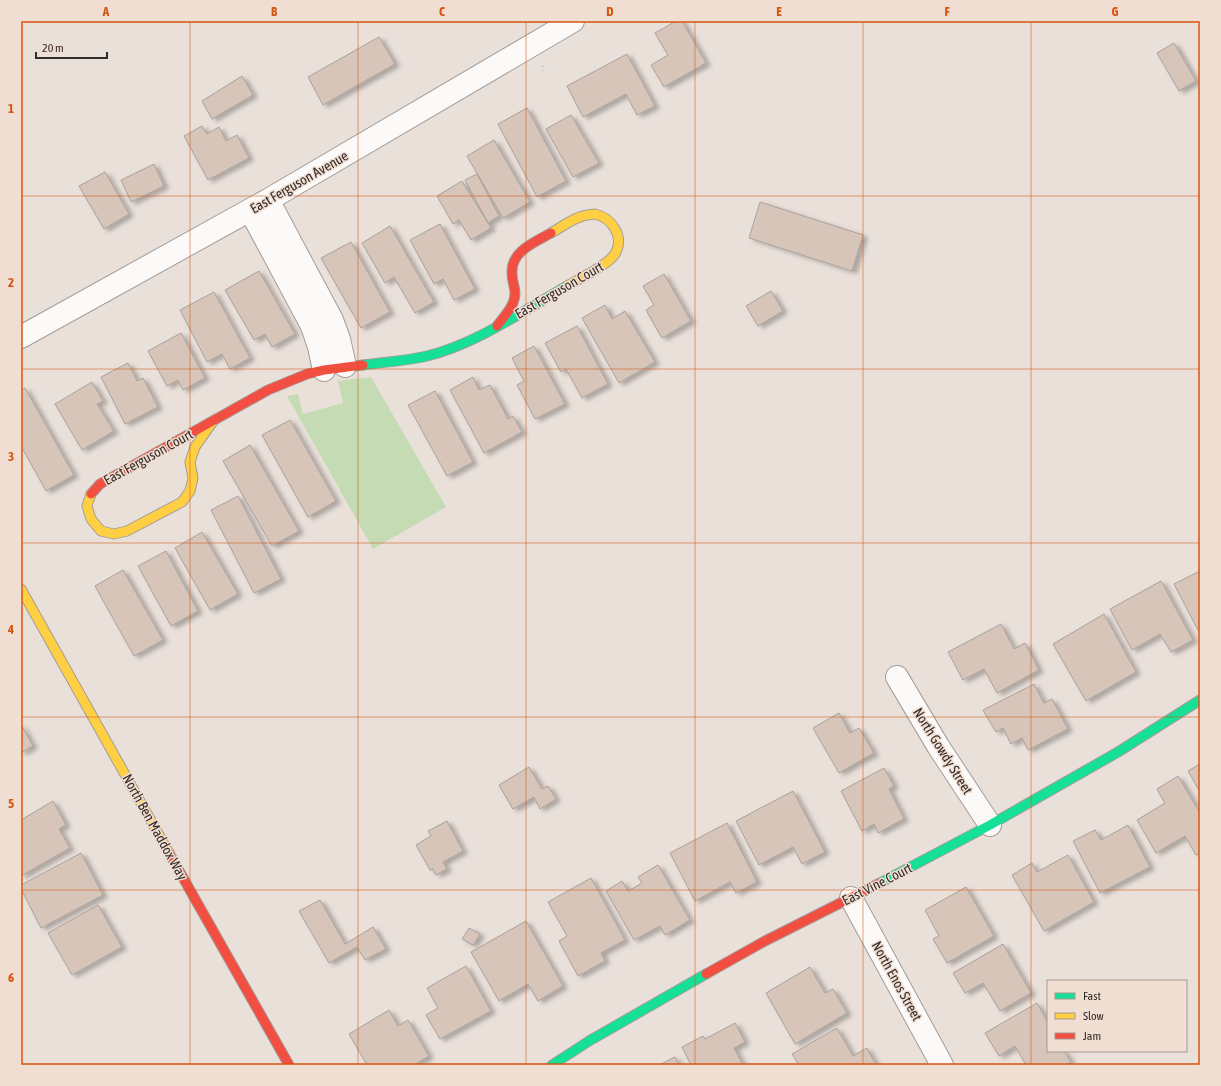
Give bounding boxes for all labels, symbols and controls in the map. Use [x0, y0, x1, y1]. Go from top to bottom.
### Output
text: A [102, 4, 110, 19]
text: B [271, 4, 278, 19]
text: C [439, 4, 445, 19]
text: D [606, 4, 614, 19]
text: E [776, 4, 782, 19]
text: F [944, 4, 950, 19]
text: G [1112, 4, 1119, 19]
scale bar [36, 34, 107, 60]
text: 20 m [42, 41, 64, 55]
text: 1 [8, 101, 14, 116]
street label: East Ferguson Avenue [247, 147, 351, 217]
street label: East Ferguson Court [512, 258, 606, 322]
text: 2 [8, 275, 14, 290]
street label: East Ferguson Court [101, 426, 195, 488]
text: 3 [8, 449, 14, 464]
text: 4 [7, 622, 14, 637]
street label: North Gowdy Street [910, 705, 976, 797]
street label: North Ben Maddox Way [119, 771, 191, 883]
text: 5 [8, 796, 14, 811]
street label: East Vine Court [839, 860, 915, 908]
street label: North Enos Street [869, 938, 925, 1024]
text: 6 [8, 970, 14, 985]
legend [1047, 980, 1187, 1052]
text: Fast [1083, 989, 1101, 1003]
text: Slow [1083, 1009, 1104, 1023]
text: Jam [1083, 1029, 1101, 1043]

